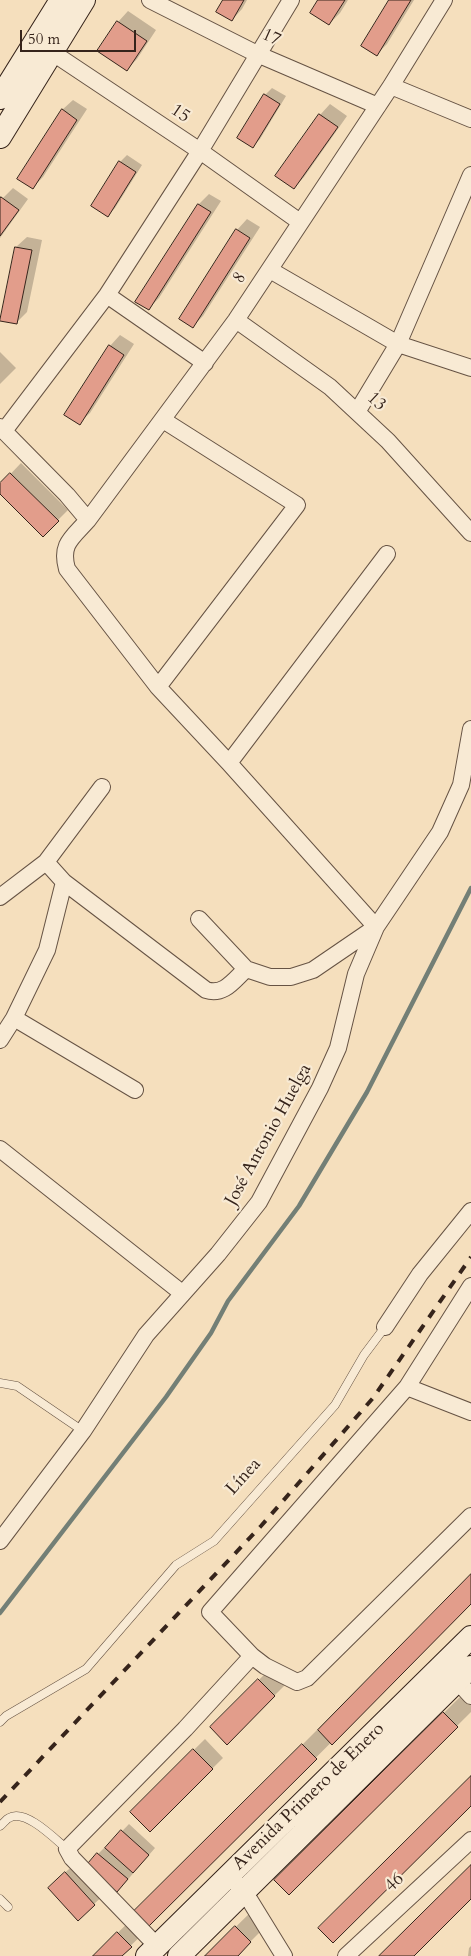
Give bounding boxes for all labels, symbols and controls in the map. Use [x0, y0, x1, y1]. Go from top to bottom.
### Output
scale bar [22, 20, 139, 52]
street label: 17 [258, 24, 284, 52]
text: 50 m [28, 29, 60, 49]
street label: 15 [166, 100, 194, 128]
street label: 8 [228, 268, 252, 288]
street label: 13 [362, 388, 390, 416]
street label: José Antonio Huelga [221, 1060, 317, 1210]
street label: Línea [222, 1454, 266, 1500]
street label: Avenida Primero de Enero [229, 1719, 389, 1875]
street label: 46 [381, 1869, 409, 1897]

